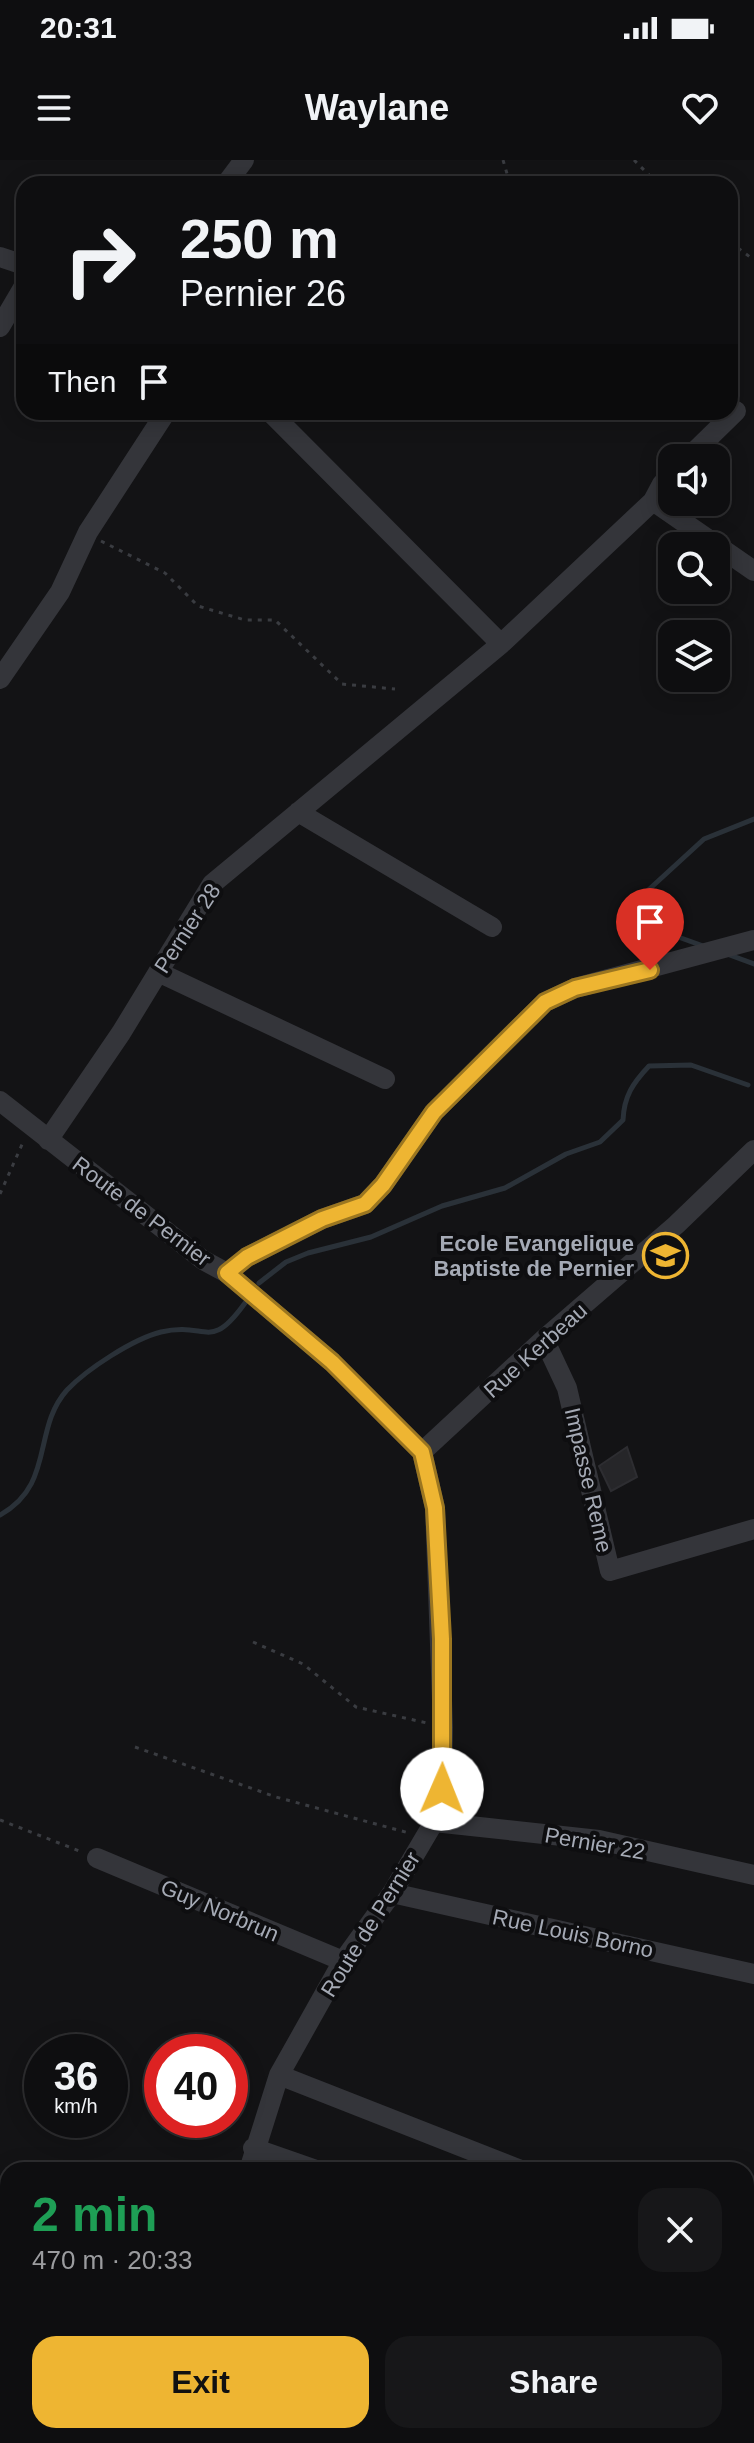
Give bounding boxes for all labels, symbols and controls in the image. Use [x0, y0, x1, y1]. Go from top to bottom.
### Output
text: 20:31 [40, 11, 117, 44]
icon: menu [32, 86, 76, 130]
icon: heart [678, 86, 722, 130]
text: Waylane [305, 87, 449, 128]
text: 250 m [180, 207, 339, 270]
icon: right [48, 208, 152, 312]
text: Pernier 26 [180, 273, 346, 314]
icon: arrive [132, 360, 176, 404]
text: Then [48, 365, 116, 398]
map controls [658, 444, 730, 692]
button: sound [658, 444, 730, 516]
button: search [658, 532, 730, 604]
button: layers [658, 620, 730, 692]
street label: Pernier 28 [149, 879, 226, 978]
pin [616, 888, 684, 970]
icon: arrive [628, 900, 672, 944]
street label: Route de Pernier [68, 1151, 216, 1271]
place label: Ecole Evangelique Baptiste de Pernier [433, 1231, 634, 1281]
school or university icon: Ecole Evangelique Baptiste de Pernier [641, 1232, 689, 1280]
street label: Rue Kerbeau [479, 1298, 592, 1403]
street label: Impasse Reme [560, 1405, 617, 1555]
position arrow [400, 1747, 484, 1831]
street label: Pernier 22 [543, 1822, 647, 1865]
street label: Route de Pernier [316, 1847, 425, 2001]
street label: Guy Norbrun [157, 1874, 283, 1947]
street label: Rue Louis Borno [490, 1904, 656, 1963]
speed limit sign: 40 [144, 2034, 248, 2138]
text: 36 [54, 2054, 98, 2098]
text: km/h [54, 2095, 98, 2117]
text: 2 min [32, 2188, 157, 2241]
button: close [638, 2188, 722, 2272]
text: 470 m · 20:33 [32, 2245, 192, 2275]
button: Exit [32, 2336, 369, 2428]
button: Share [385, 2336, 722, 2428]

